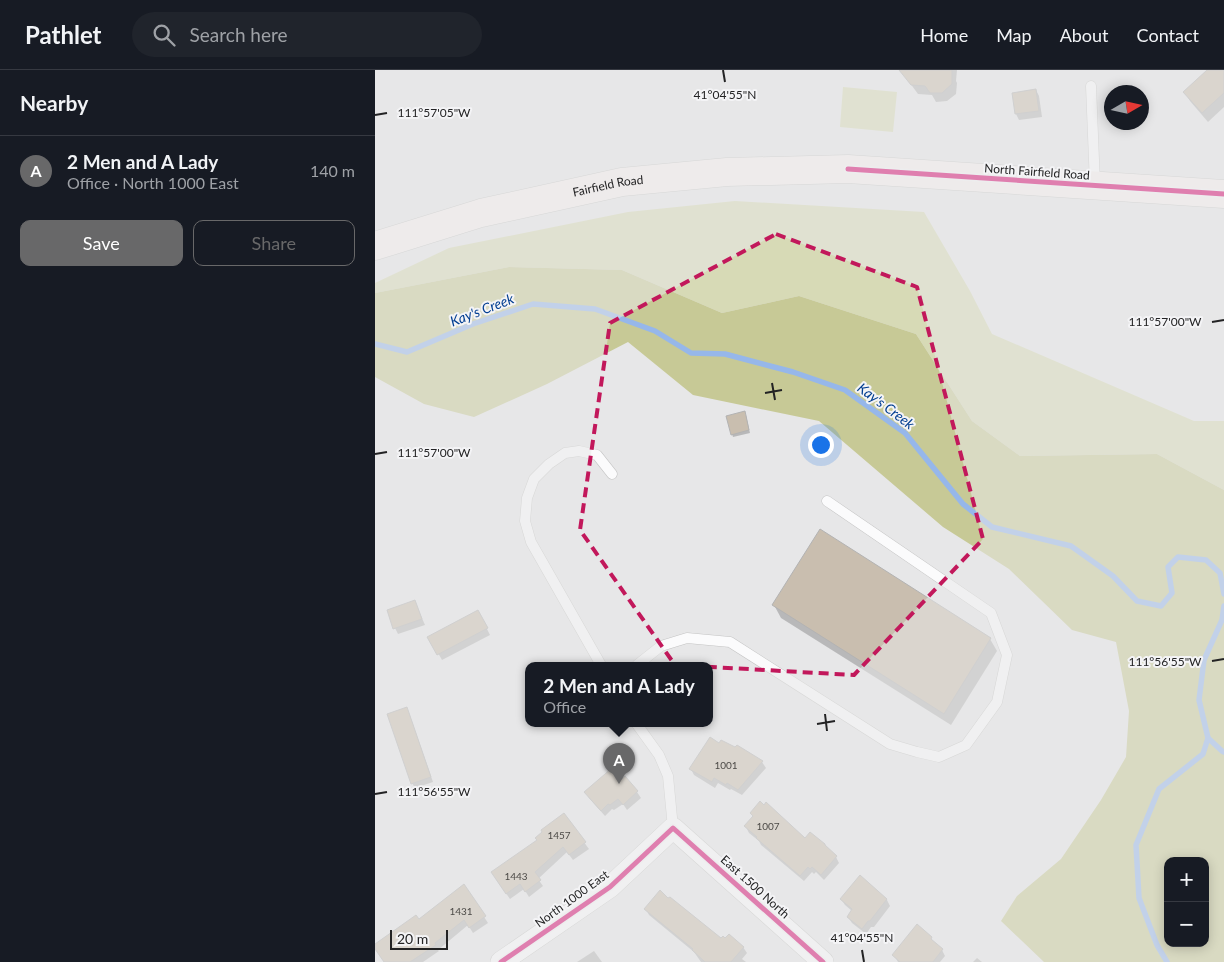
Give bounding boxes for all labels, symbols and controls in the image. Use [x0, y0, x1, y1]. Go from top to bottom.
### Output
search box [132, 12, 482, 57]
text: Pathlet [25, 20, 102, 49]
icon: search [150, 21, 178, 49]
text: Search here [190, 23, 288, 46]
text: Home [920, 24, 968, 46]
text: Map [996, 24, 1032, 46]
text: About [1060, 24, 1109, 46]
text: Contact [1137, 24, 1199, 46]
north arrow [1104, 85, 1149, 130]
text: 41°04'55"N [694, 87, 756, 102]
text: Nearby [20, 90, 88, 115]
text: 111°57'05"W [397, 105, 471, 120]
text: 2 Men and A Lady [67, 150, 218, 173]
street label: North Fairfield Road [984, 160, 1090, 183]
text: A [30, 161, 42, 180]
text: 140 m [310, 161, 355, 180]
street label: Fairfield Road [571, 172, 644, 200]
text: Office · North 1000 East [67, 173, 239, 192]
button: Save [20, 220, 183, 266]
button: Share [193, 220, 355, 266]
water label: Kay's Creek [448, 289, 516, 329]
text: 111°57'00"W [1128, 314, 1202, 329]
water label: Kay's Creek [855, 379, 918, 433]
your location [808, 432, 834, 458]
text: 111°57'00"W [397, 445, 471, 460]
text: 111°56'55"W [1128, 654, 1202, 669]
popup [525, 662, 713, 727]
text: 2 Men and A Lady [543, 674, 695, 697]
text: Office [543, 697, 586, 716]
pin: A [603, 743, 635, 784]
house number: 1001 [714, 759, 738, 771]
text: 111°56'55"W [397, 784, 471, 799]
house number: 1007 [756, 820, 780, 832]
house number: 1457 [547, 829, 571, 841]
street label: East 1500 North [718, 852, 793, 921]
map controls [1164, 857, 1209, 947]
button: + [1164, 857, 1209, 902]
street label: North 1000 East [532, 866, 612, 930]
house number: 1443 [504, 870, 528, 882]
button: − [1164, 902, 1209, 947]
house number: 1431 [449, 905, 473, 917]
scale bar [390, 927, 447, 950]
text: 20 m [397, 930, 428, 947]
text: 41°04'55"N [831, 930, 893, 945]

